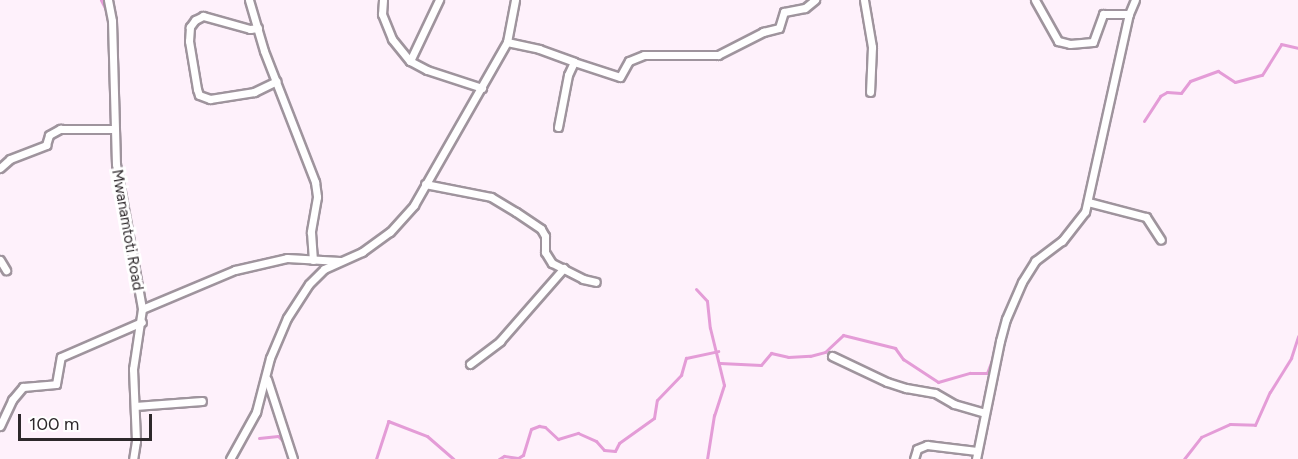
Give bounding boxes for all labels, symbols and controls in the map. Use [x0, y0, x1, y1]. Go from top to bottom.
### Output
street label: Mwanamtoti Road [108, 168, 146, 292]
scale bar [21, 402, 154, 440]
text: 100 m [29, 413, 79, 435]

